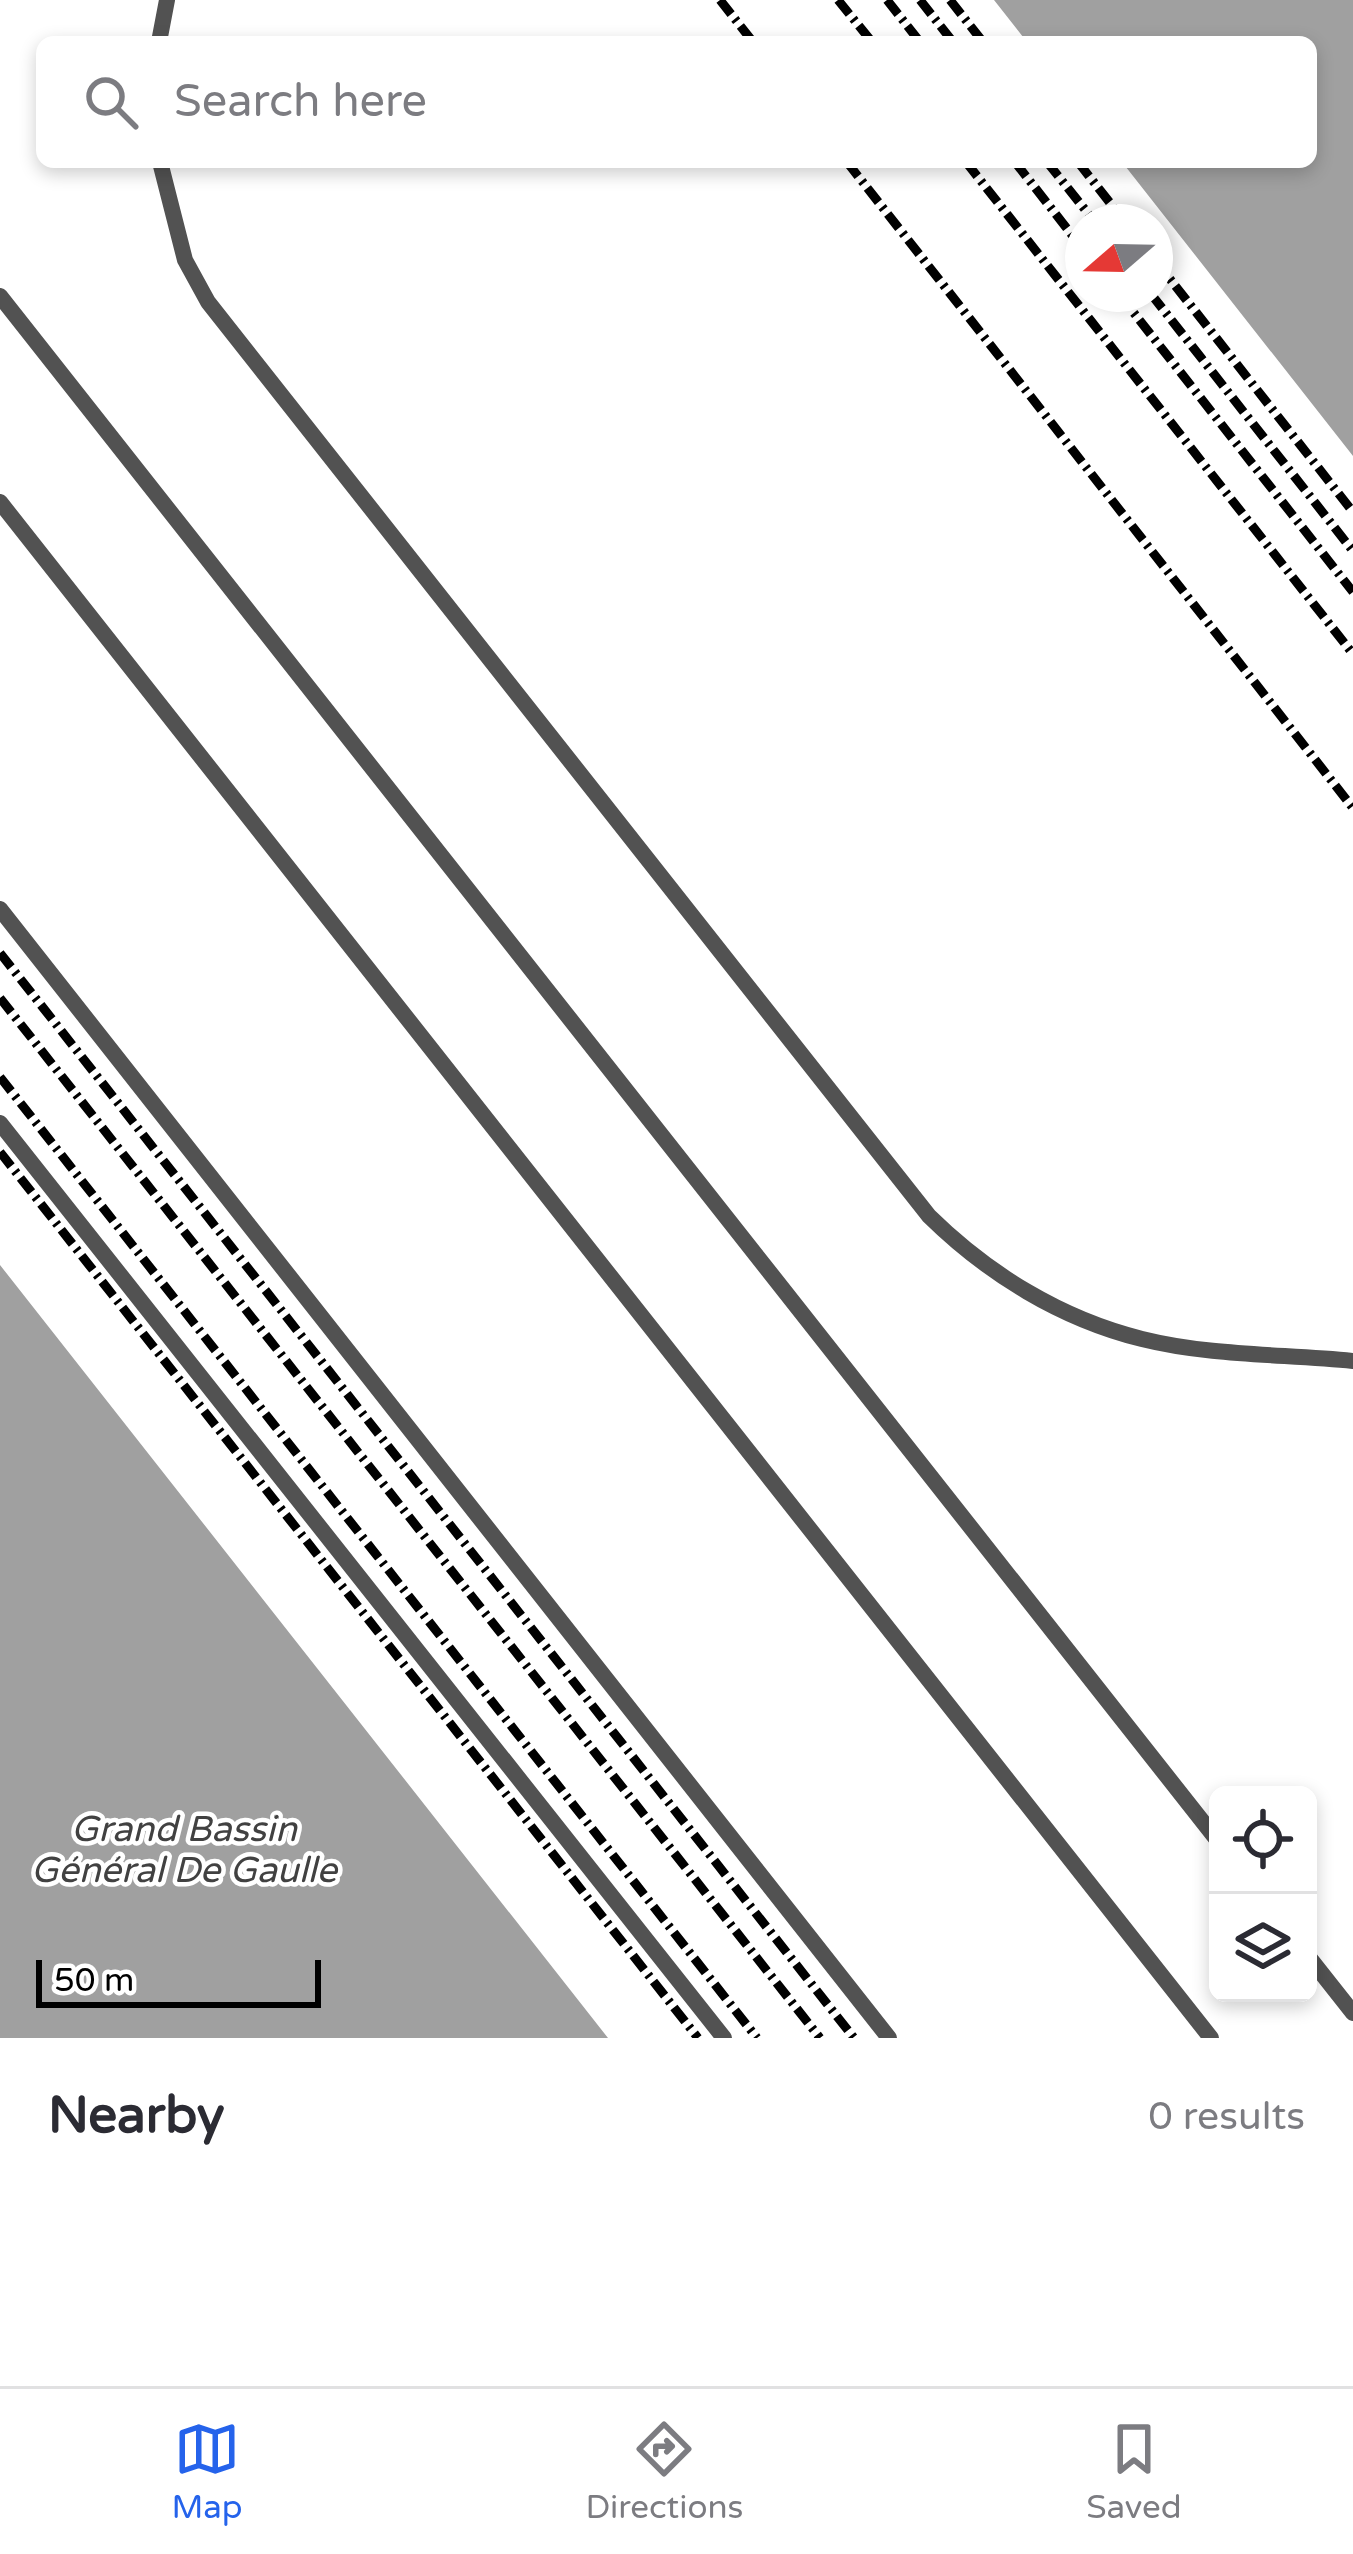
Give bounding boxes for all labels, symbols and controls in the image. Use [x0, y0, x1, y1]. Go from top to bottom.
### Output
search box [36, 36, 1317, 168]
icon: search [78, 69, 144, 135]
text: Search here [174, 75, 427, 129]
north arrow [1065, 204, 1173, 312]
map controls [1209, 1786, 1317, 2002]
button: locate [1209, 1786, 1317, 1894]
water label: Grand Bassin Général De Gaulle [31, 1808, 339, 1892]
button: layers [1209, 1894, 1317, 2002]
scale bar [36, 1954, 321, 2007]
text: 50 m [54, 1961, 134, 2000]
text: Nearby [48, 2085, 225, 2147]
text: 0 results [1148, 2093, 1305, 2140]
tab: Map [171, 2416, 243, 2527]
tab: Directions [585, 2416, 743, 2527]
tab: Saved [1086, 2416, 1182, 2527]

